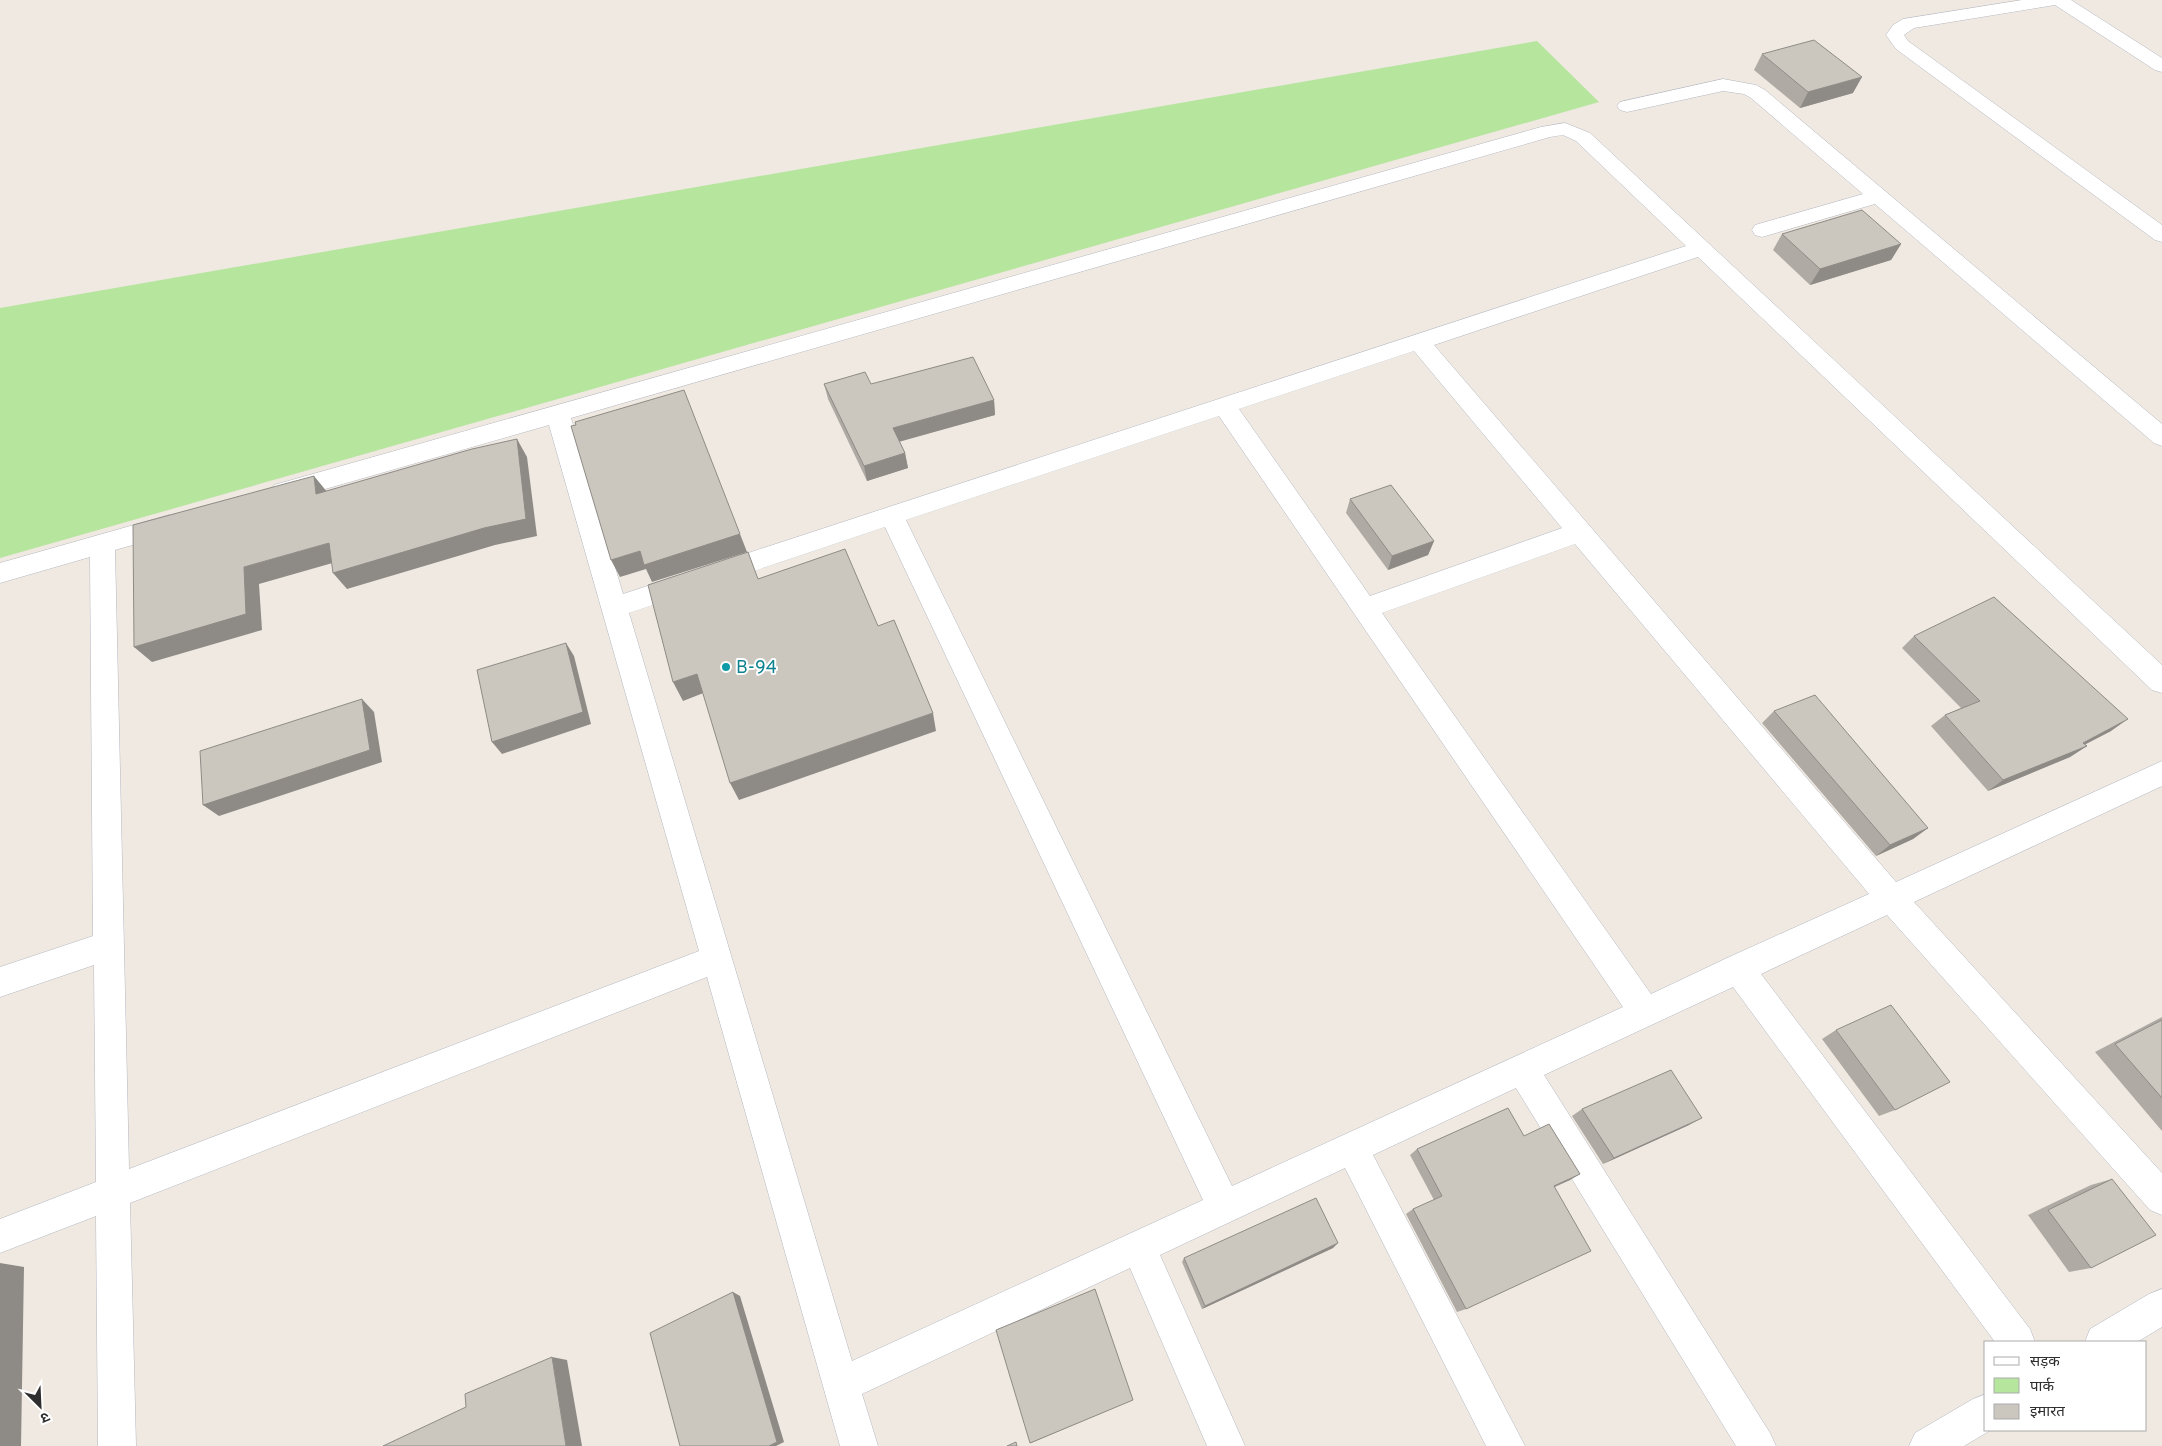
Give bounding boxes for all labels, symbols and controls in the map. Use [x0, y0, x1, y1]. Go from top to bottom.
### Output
place label: B-94 [736, 657, 777, 680]
marker: B-94 [720, 661, 732, 673]
legend [1984, 1341, 2147, 1431]
text: सड़क [2030, 1353, 2060, 1372]
text: पार्क [2030, 1377, 2054, 1397]
north arrow [15, 1381, 65, 1431]
text: इमारत [2030, 1403, 2065, 1422]
text: उ [37, 1407, 52, 1426]

